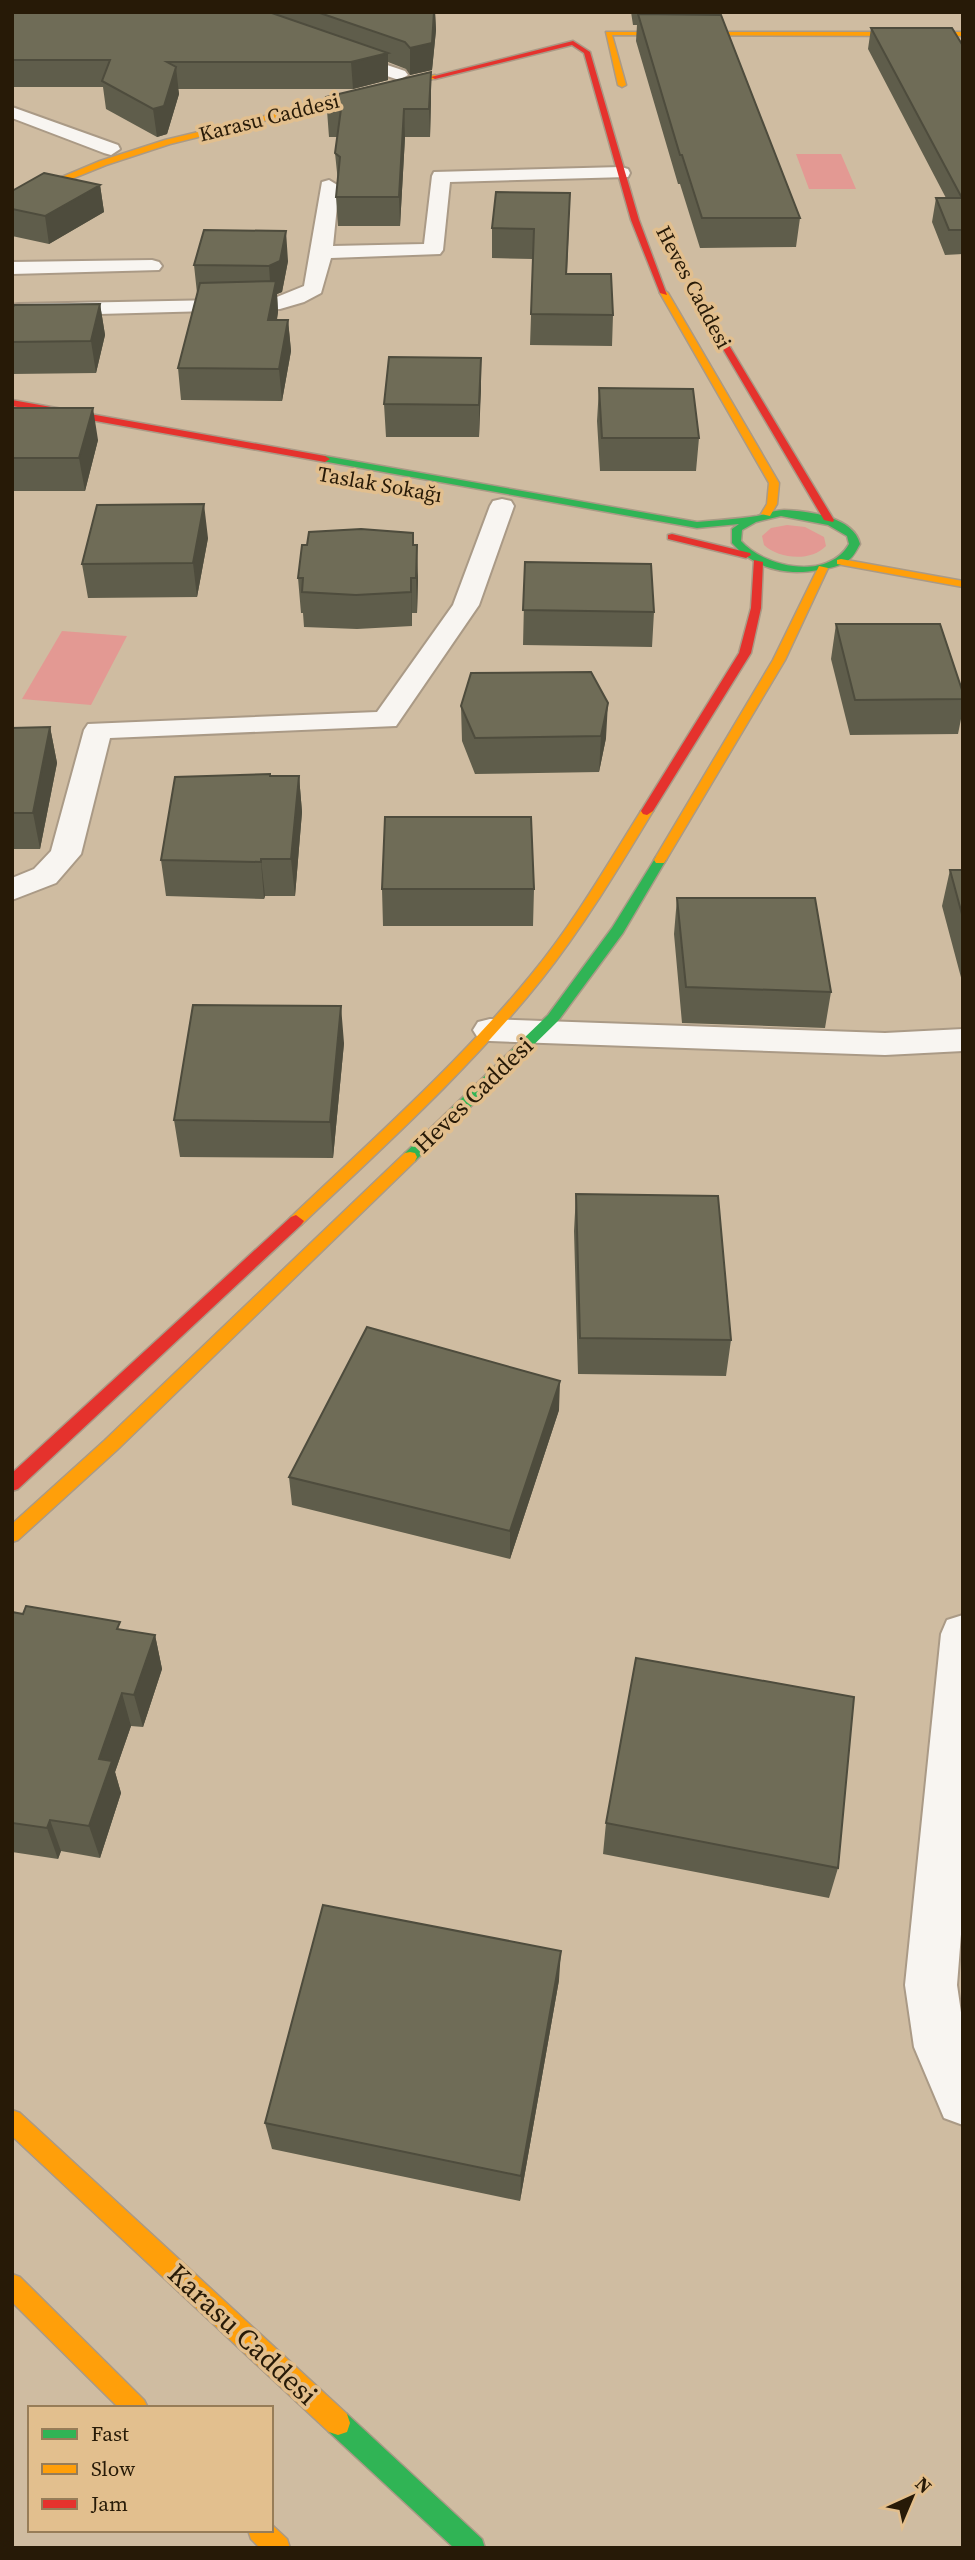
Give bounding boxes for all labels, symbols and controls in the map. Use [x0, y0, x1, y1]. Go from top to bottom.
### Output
street label: Karasu Caddesi [196, 86, 342, 148]
street label: Heves Caddesi [649, 220, 739, 354]
street label: Taslak Sokağı [316, 459, 444, 509]
street label: Heves Caddesi [406, 1029, 540, 1161]
street label: Karasu Caddesi [160, 2255, 326, 2413]
legend [28, 2406, 273, 2532]
text: Fast [91, 2419, 129, 2448]
text: Slow [91, 2454, 135, 2483]
north arrow [877, 2462, 947, 2532]
text: N [910, 2471, 938, 2499]
text: Jam [90, 2489, 128, 2518]

